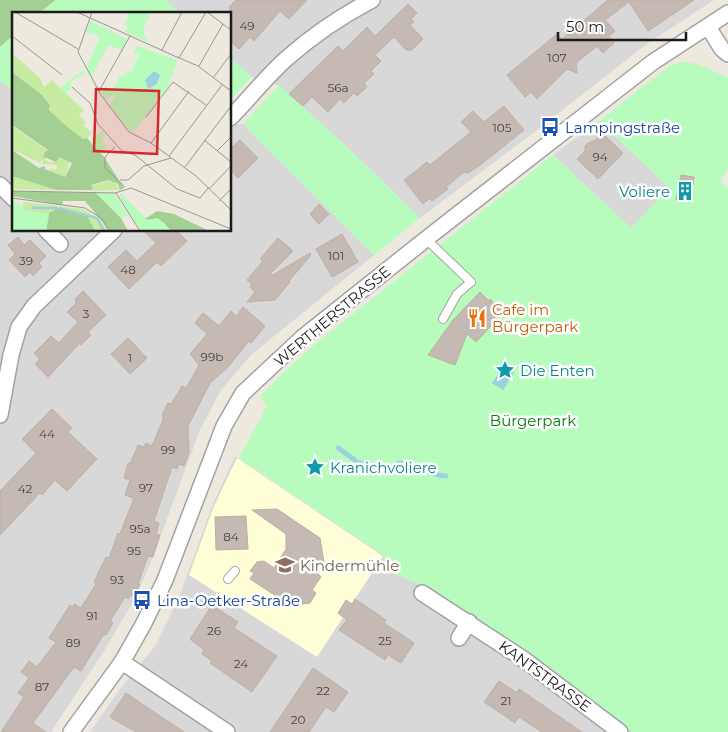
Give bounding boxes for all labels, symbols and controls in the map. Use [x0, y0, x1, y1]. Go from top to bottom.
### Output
scale bar [558, 10, 686, 42]
inset map [12, 12, 231, 231]
text: 50 m [566, 17, 604, 36]
house number: 49 [239, 18, 255, 33]
house number: 107 [547, 50, 567, 65]
house number: 56a [327, 80, 349, 95]
bus stop icon: Lampingstraße [539, 116, 561, 138]
place label: Lampingstraße [565, 118, 680, 137]
house number: 105 [492, 120, 512, 135]
house number: 94 [592, 149, 608, 164]
building icon: Voliere [674, 180, 696, 202]
place label: Voliere [619, 182, 670, 201]
house number: 101 [328, 248, 344, 263]
house number: 39 [19, 253, 33, 268]
house number: 48 [120, 262, 136, 277]
street label: WERTHERSTRASSE [270, 262, 394, 370]
place label: Cafe im Bürgerpark [492, 300, 578, 336]
house number: 3 [83, 306, 90, 321]
restaurant icon: Cafe im Bürgerpark [466, 307, 488, 329]
house number: 99b [201, 349, 223, 364]
house number: 1 [128, 350, 132, 365]
place icon: Die Enten [494, 359, 516, 381]
place label: Die Enten [520, 361, 595, 380]
park label: Bürgerpark [490, 411, 576, 430]
house number: 44 [39, 426, 55, 441]
house number: 99 [161, 442, 175, 457]
place icon: Kranichvoliere [304, 456, 326, 478]
place label: Kranichvoliere [330, 458, 437, 477]
house number: 97 [139, 480, 153, 495]
house number: 42 [18, 481, 33, 496]
house number: 95a [129, 521, 151, 536]
house number: 84 [223, 529, 239, 544]
house number: 95 [127, 543, 141, 558]
school or university icon: Kindermühle [274, 554, 296, 576]
place label: Kindermühle [300, 556, 399, 575]
house number: 93 [110, 572, 124, 587]
bus stop icon: Lina-Oetker-Straße [131, 589, 153, 611]
place label: Lina-Oetker-Straße [157, 591, 300, 610]
house number: 91 [86, 608, 98, 623]
house number: 26 [207, 623, 221, 638]
house number: 25 [378, 633, 392, 648]
house number: 89 [66, 635, 80, 650]
street label: KANTSTRASSE [495, 636, 595, 716]
house number: 24 [234, 656, 248, 671]
house number: 87 [35, 679, 49, 694]
house number: 22 [316, 683, 330, 698]
house number: 21 [500, 693, 512, 708]
house number: 20 [291, 712, 305, 727]

